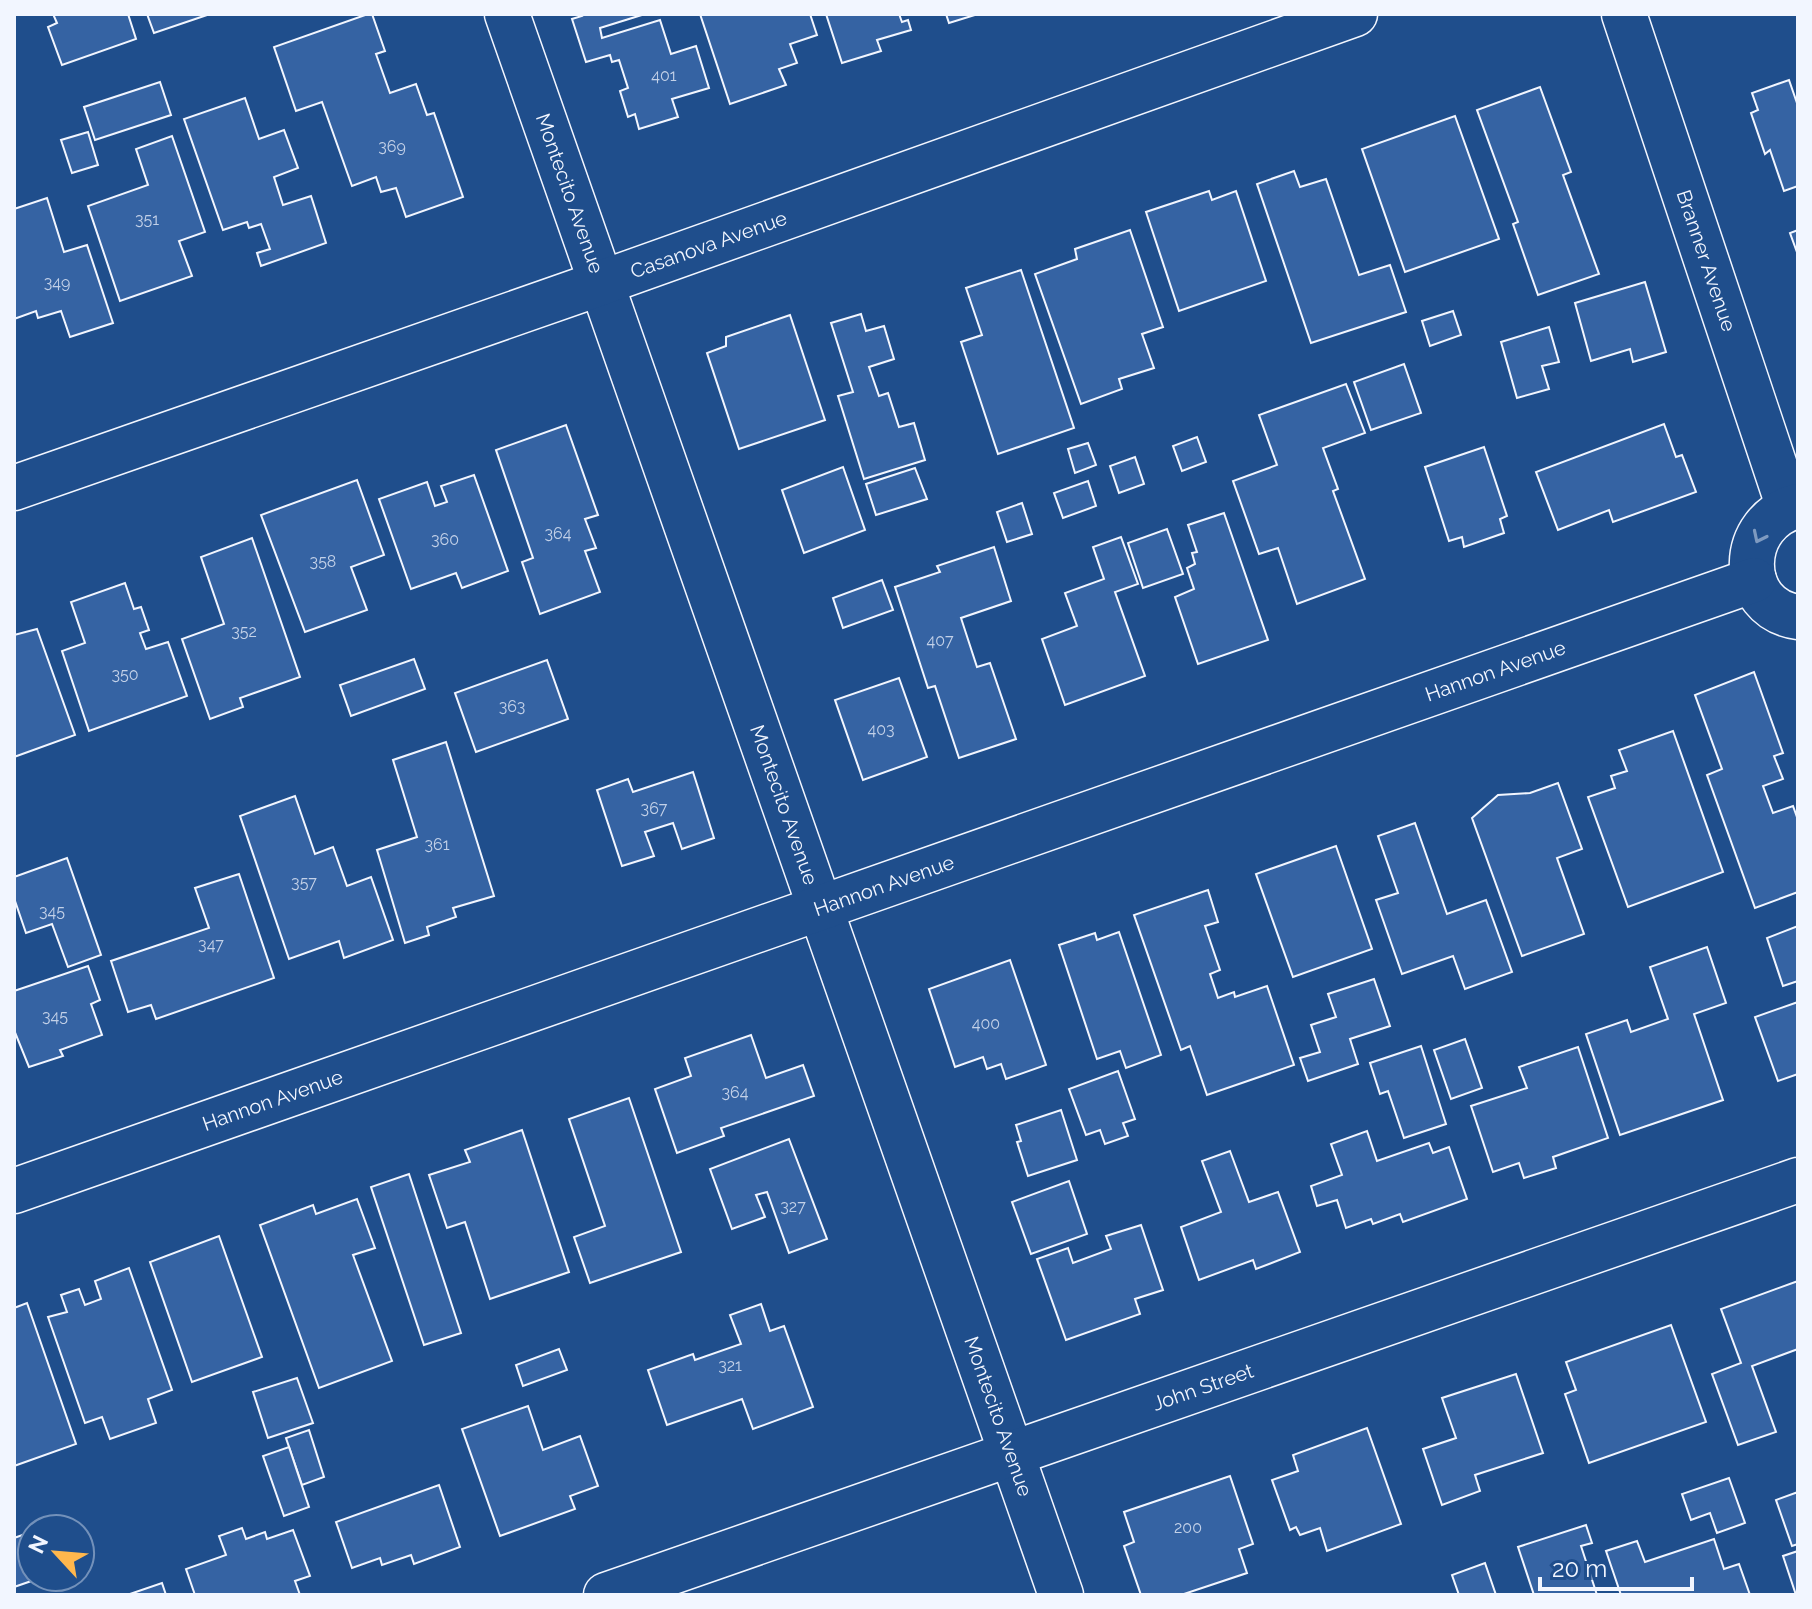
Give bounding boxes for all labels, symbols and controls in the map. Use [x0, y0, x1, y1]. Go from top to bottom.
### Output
house number: 401 [651, 66, 677, 85]
street label: Montecito Avenue [531, 110, 609, 277]
house number: 369 [378, 137, 406, 156]
street label: Branner Avenue [1672, 187, 1741, 335]
street label: Casanova Avenue [627, 206, 790, 284]
house number: 351 [135, 210, 159, 229]
house number: 349 [44, 273, 70, 292]
house number: 364 [545, 524, 572, 543]
one-way arrow [1753, 529, 1769, 544]
house number: 360 [431, 530, 459, 549]
house number: 358 [310, 552, 336, 571]
house number: 352 [231, 622, 257, 641]
house number: 407 [927, 631, 954, 650]
street label: Hannon Avenue [1422, 635, 1569, 707]
house number: 350 [111, 665, 139, 684]
house number: 363 [499, 697, 525, 716]
house number: 403 [867, 720, 895, 739]
street label: Montecito Avenue [745, 722, 823, 888]
house number: 367 [641, 799, 668, 818]
house number: 361 [424, 835, 450, 854]
street label: Hannon Avenue [810, 850, 958, 921]
house number: 357 [291, 873, 317, 892]
house number: 345 [39, 902, 65, 921]
house number: 347 [198, 935, 224, 954]
house number: 345 [42, 1007, 68, 1026]
house number: 400 [972, 1014, 1000, 1033]
street label: Hannon Avenue [199, 1064, 346, 1136]
house number: 364 [722, 1083, 749, 1102]
house number: 327 [780, 1197, 806, 1216]
street label: Montecito Avenue [959, 1333, 1038, 1500]
house number: 321 [718, 1356, 742, 1375]
street label: John Street [1149, 1358, 1257, 1416]
north arrow [16, 1513, 96, 1593]
house number: 200 [1174, 1518, 1202, 1537]
text: N [23, 1531, 53, 1557]
scale bar [1540, 1541, 1692, 1591]
text: 20 m [1552, 1554, 1607, 1583]

